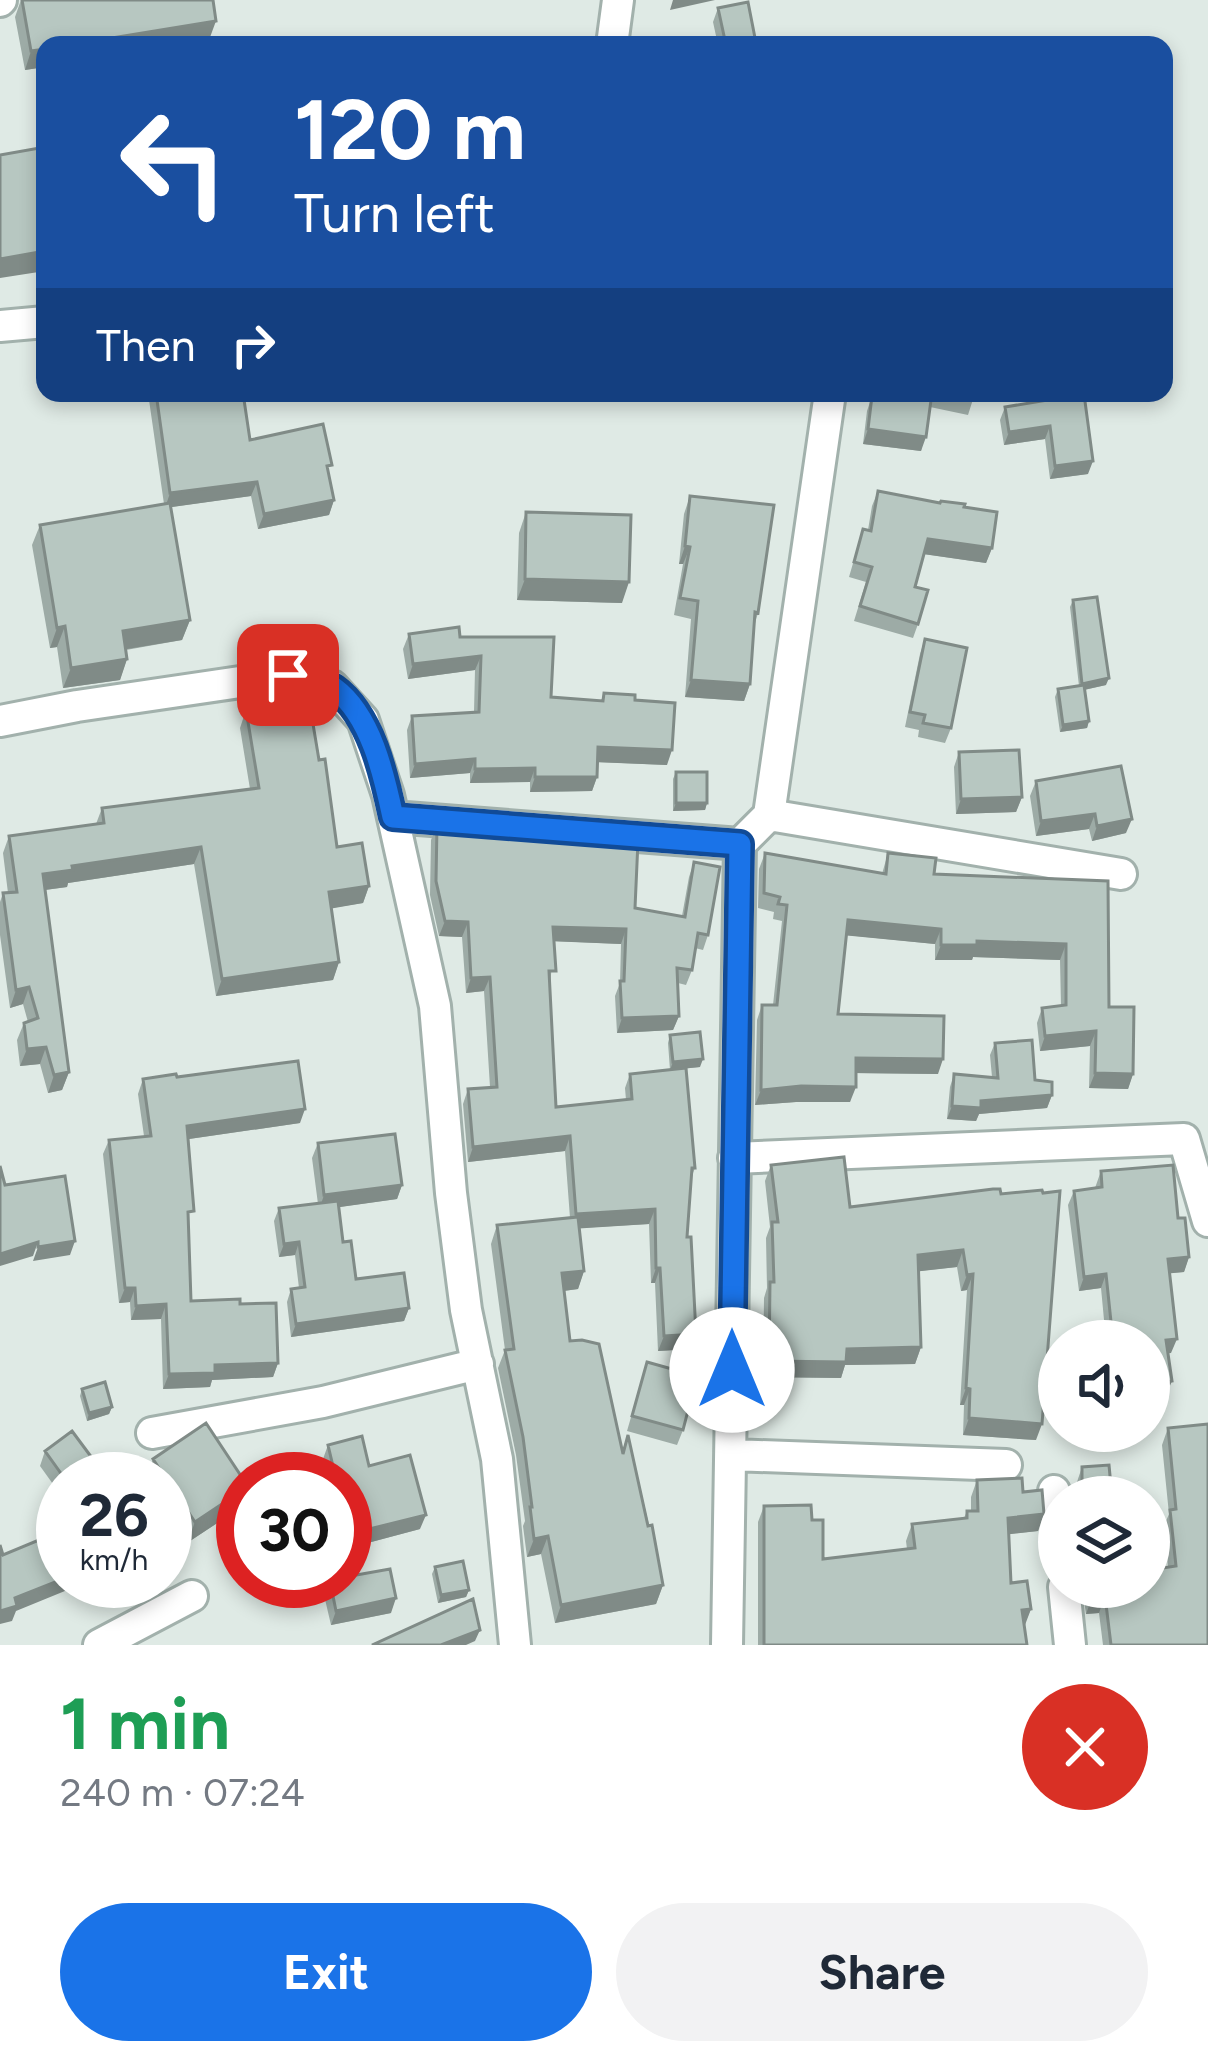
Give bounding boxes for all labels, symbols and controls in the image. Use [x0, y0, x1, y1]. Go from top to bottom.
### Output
text: 120 m [294, 79, 526, 180]
icon: left [96, 84, 252, 240]
text: Turn left [294, 181, 495, 246]
icon: right [220, 312, 286, 378]
text: Then [96, 318, 196, 372]
pin [237, 624, 339, 726]
icon: arrive [255, 642, 321, 708]
position arrow [669, 1307, 795, 1433]
map controls [1038, 1320, 1170, 1608]
button: sound [1038, 1320, 1170, 1452]
speed limit sign: 30 [216, 1452, 372, 1608]
button: layers [1038, 1476, 1170, 1608]
text: 26 [79, 1479, 149, 1551]
text: km/h [80, 1541, 148, 1578]
text: 1 min [60, 1681, 230, 1767]
button: close [1022, 1684, 1148, 1810]
text: 240 m · 07:24 [60, 1769, 305, 1816]
button: Exit [60, 1903, 592, 2041]
button: Share [616, 1903, 1148, 2041]

